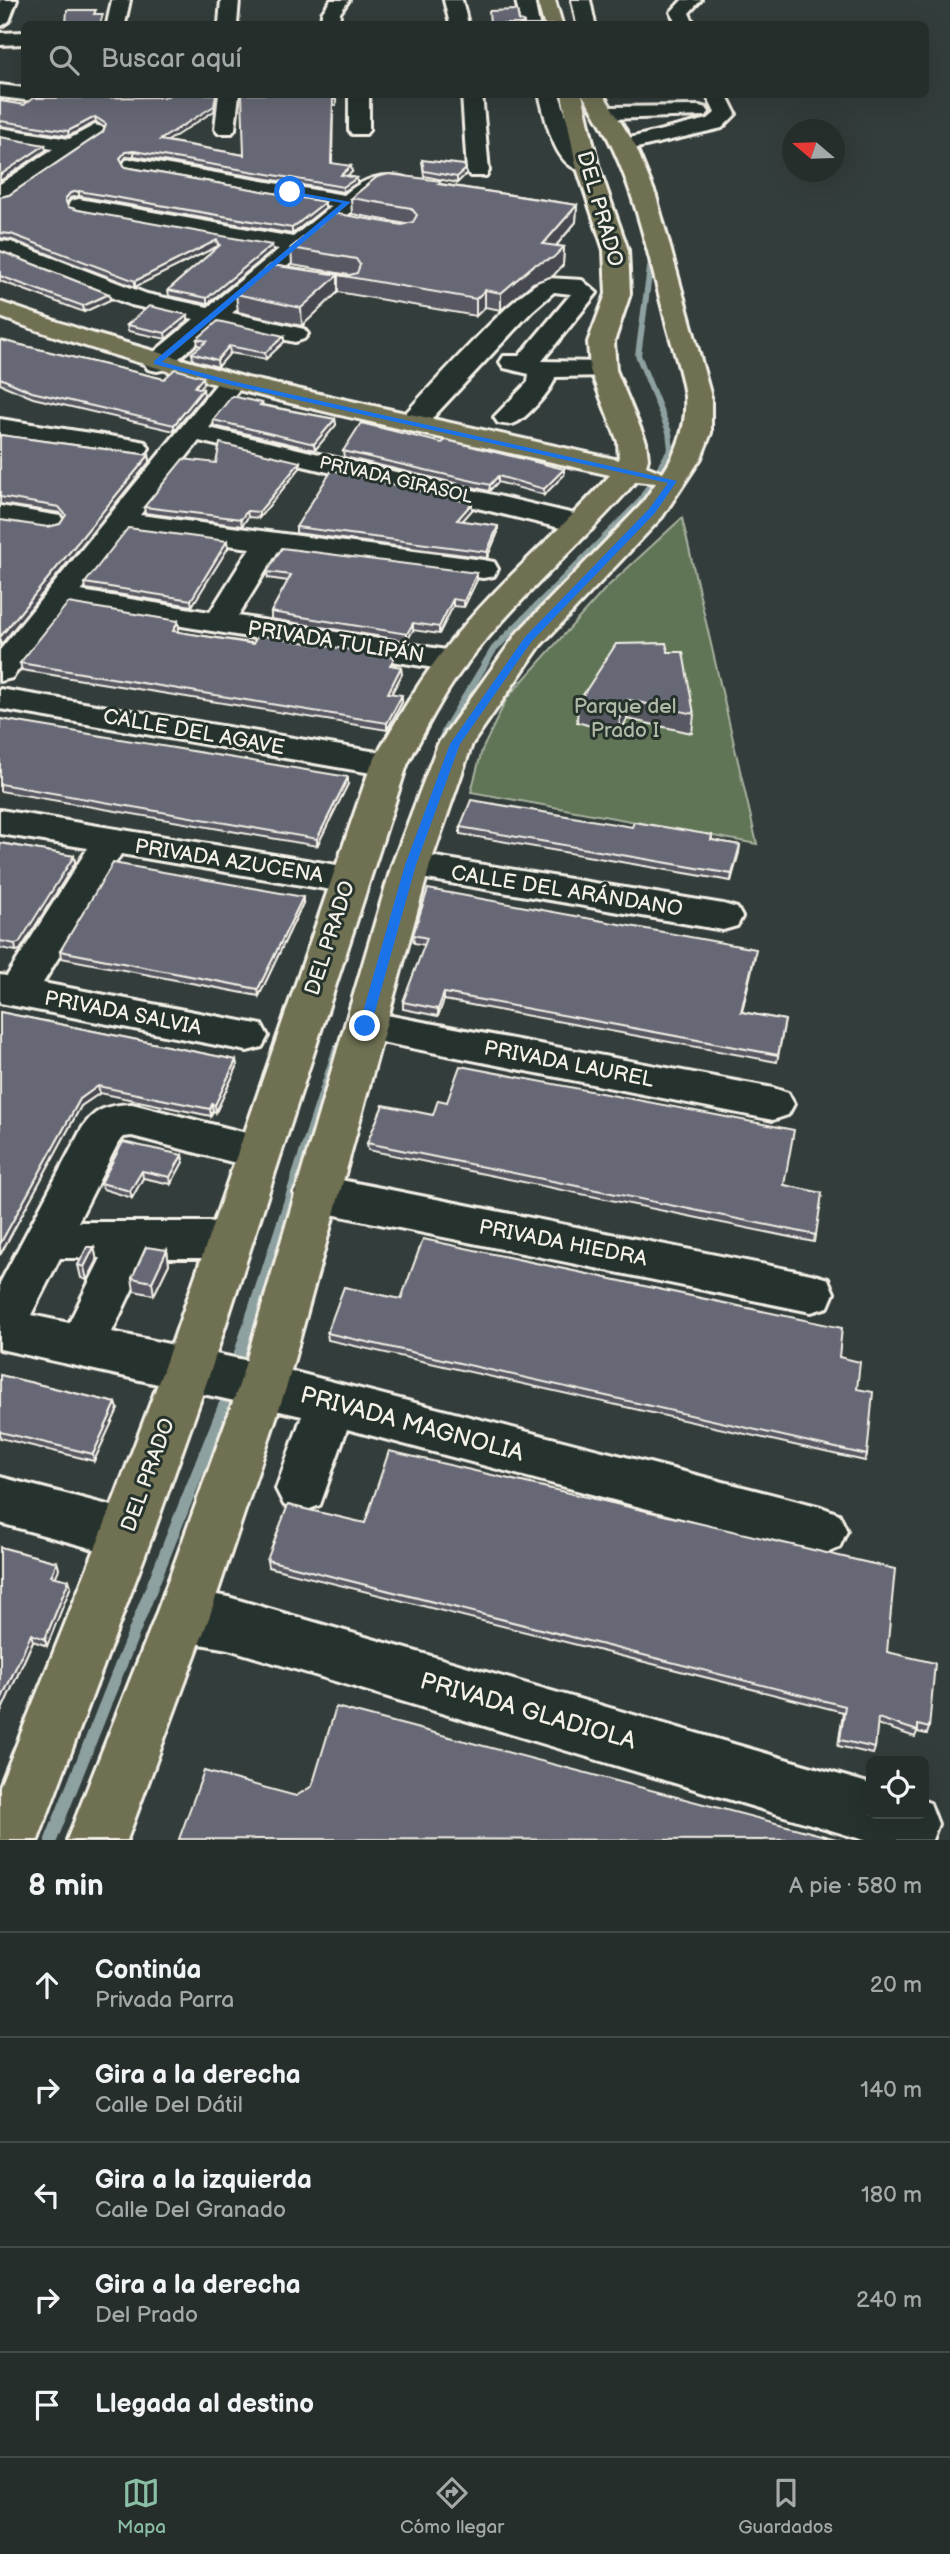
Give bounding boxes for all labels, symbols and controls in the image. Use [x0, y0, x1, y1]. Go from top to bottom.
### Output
search box [21, 21, 929, 98]
icon: search [45, 41, 83, 79]
text: Buscar aquí [101, 44, 242, 75]
north arrow [782, 119, 845, 182]
street label: DEL PRADO [572, 148, 628, 270]
route start [274, 176, 305, 207]
street label: PRIVADA GIRASOL [317, 452, 475, 508]
street label: PRIVADA TULIPÁN [246, 616, 426, 668]
park label: Parque del Prado I [574, 694, 676, 743]
street label: CALLE DEL AGAVE [101, 704, 287, 760]
street label: PRIVADA AZUCENA [133, 834, 325, 888]
street label: CALLE DEL ARÁNDANO [449, 860, 685, 922]
street label: DEL PRADO [300, 878, 360, 998]
street label: PRIVADA SALVIA [42, 986, 204, 1041]
route end [349, 1010, 380, 1041]
street label: PRIVADA LAUREL [482, 1035, 656, 1093]
street label: PRIVADA HIEDRA [477, 1214, 649, 1272]
street label: PRIVADA MAGNOLIA [297, 1380, 527, 1468]
street label: DEL PRADO [116, 1415, 180, 1535]
street label: PRIVADA GLADIOLA [417, 1666, 640, 1756]
map controls [866, 1756, 929, 1819]
button: locate [866, 1756, 929, 1819]
text: 8 min [28, 1868, 104, 1904]
text: A pie · 580 m [789, 1872, 922, 1900]
text: Continúa [95, 1955, 202, 1986]
icon: ahead [28, 1966, 66, 2004]
text: 20 m [870, 1971, 922, 1999]
text: Privada Parra [95, 1986, 234, 2014]
text: Gira a la derecha [95, 2060, 301, 2091]
icon: right [28, 2071, 66, 2109]
text: 140 m [860, 2076, 922, 2104]
text: Calle Del Dátil [95, 2091, 243, 2119]
text: Gira a la izquierda [95, 2165, 312, 2196]
icon: left [28, 2176, 66, 2214]
text: 180 m [861, 2181, 922, 2209]
text: Calle Del Granado [95, 2196, 286, 2224]
text: Gira a la derecha [95, 2270, 301, 2301]
icon: right [28, 2281, 66, 2319]
text: 240 m [856, 2286, 922, 2314]
text: Del Prado [95, 2301, 198, 2329]
icon: arrive [28, 2386, 66, 2424]
text: Llegada al destino [95, 2389, 314, 2420]
tab: Mapa [117, 2474, 166, 2539]
tab: Cómo llegar [400, 2474, 504, 2539]
tab: Guardados [738, 2474, 833, 2539]

